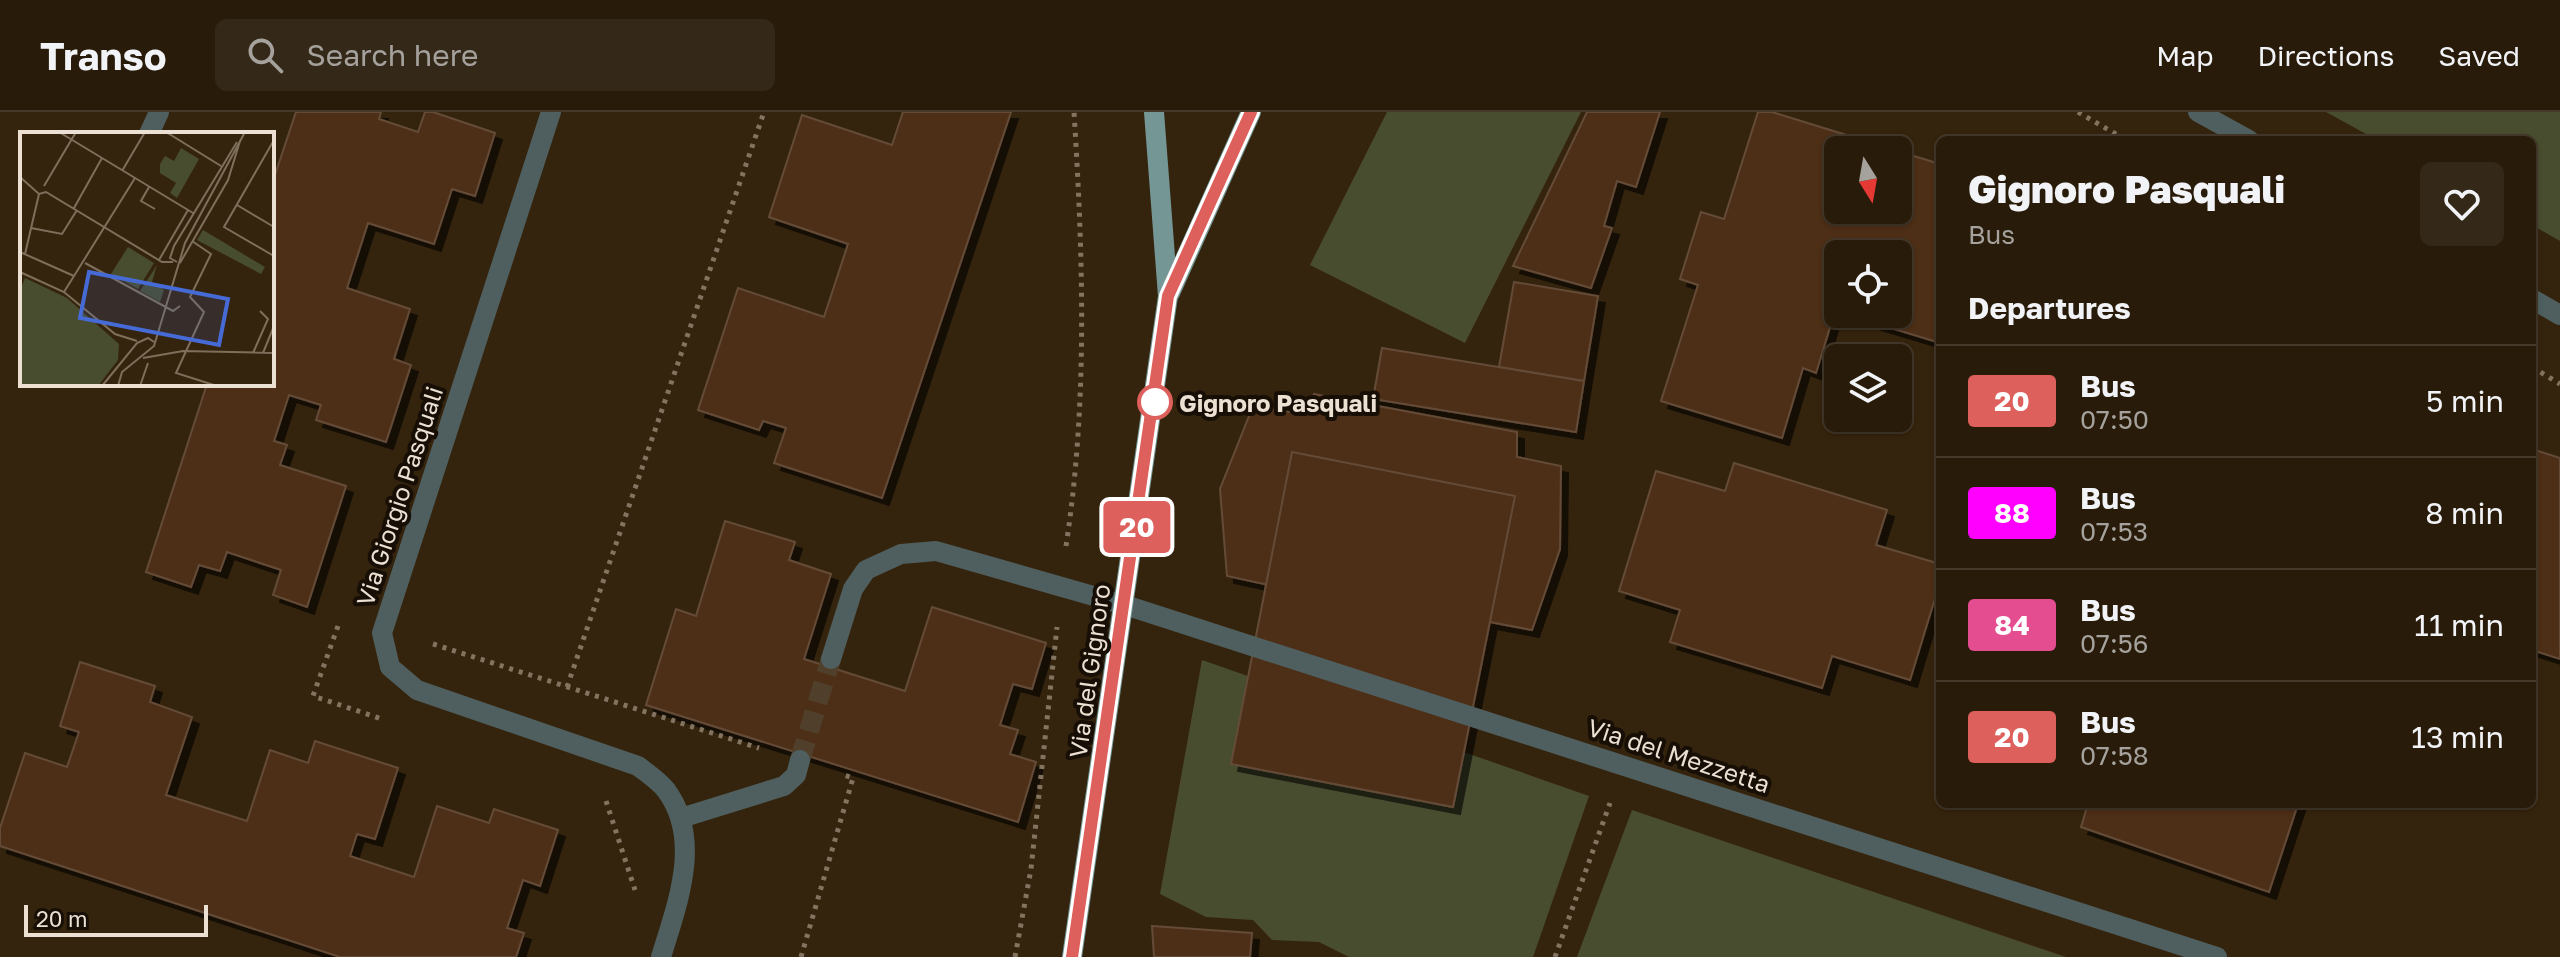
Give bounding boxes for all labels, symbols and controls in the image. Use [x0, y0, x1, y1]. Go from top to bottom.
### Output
search box [215, 19, 775, 91]
text: Transo [40, 33, 167, 78]
icon: search [243, 33, 287, 77]
text: Search here [307, 37, 478, 73]
text: Map [2156, 39, 2213, 72]
text: Directions [2257, 39, 2394, 72]
text: Saved [2438, 39, 2520, 72]
inset map [20, 132, 274, 386]
north arrow [1824, 136, 1912, 224]
map controls [1824, 136, 1912, 432]
button: heart [2420, 162, 2504, 246]
text: Gignoro Pasquali [1968, 166, 2285, 211]
text: Bus [1968, 219, 2015, 250]
button: locate [1824, 240, 1912, 328]
text: Departures [1968, 290, 2131, 326]
button: layers [1824, 344, 1912, 432]
text: Bus [2080, 368, 2136, 404]
street label: Via Giorgio Pasquali [350, 383, 448, 609]
text: 5 min [2426, 383, 2504, 419]
text: 20 [1994, 384, 2030, 417]
marker: Gignoro Pasquali [1138, 385, 1172, 419]
place label: Gignoro Pasquali [1179, 388, 1377, 417]
text: 07:50 [2080, 404, 2149, 435]
text: Bus [2080, 480, 2136, 516]
text: 8 min [2425, 495, 2504, 531]
text: 88 [1994, 496, 2030, 529]
line badge: 20 [1101, 501, 1173, 553]
text: 20 [1119, 510, 1155, 543]
text: 07:53 [2080, 516, 2148, 547]
street label: Via del Gignoro [1062, 582, 1116, 760]
text: Bus [2080, 592, 2136, 628]
text: 11 min [2414, 607, 2504, 643]
text: 84 [1994, 608, 2030, 641]
text: 07:56 [2080, 628, 2149, 659]
text: Bus [2080, 704, 2136, 740]
street label: Via del Mezzetta [1584, 712, 1774, 798]
text: 13 min [2411, 719, 2504, 755]
text: 20 [1994, 720, 2030, 753]
text: 07:58 [2080, 740, 2149, 771]
scale bar [24, 901, 208, 937]
text: 20 m [36, 905, 87, 932]

